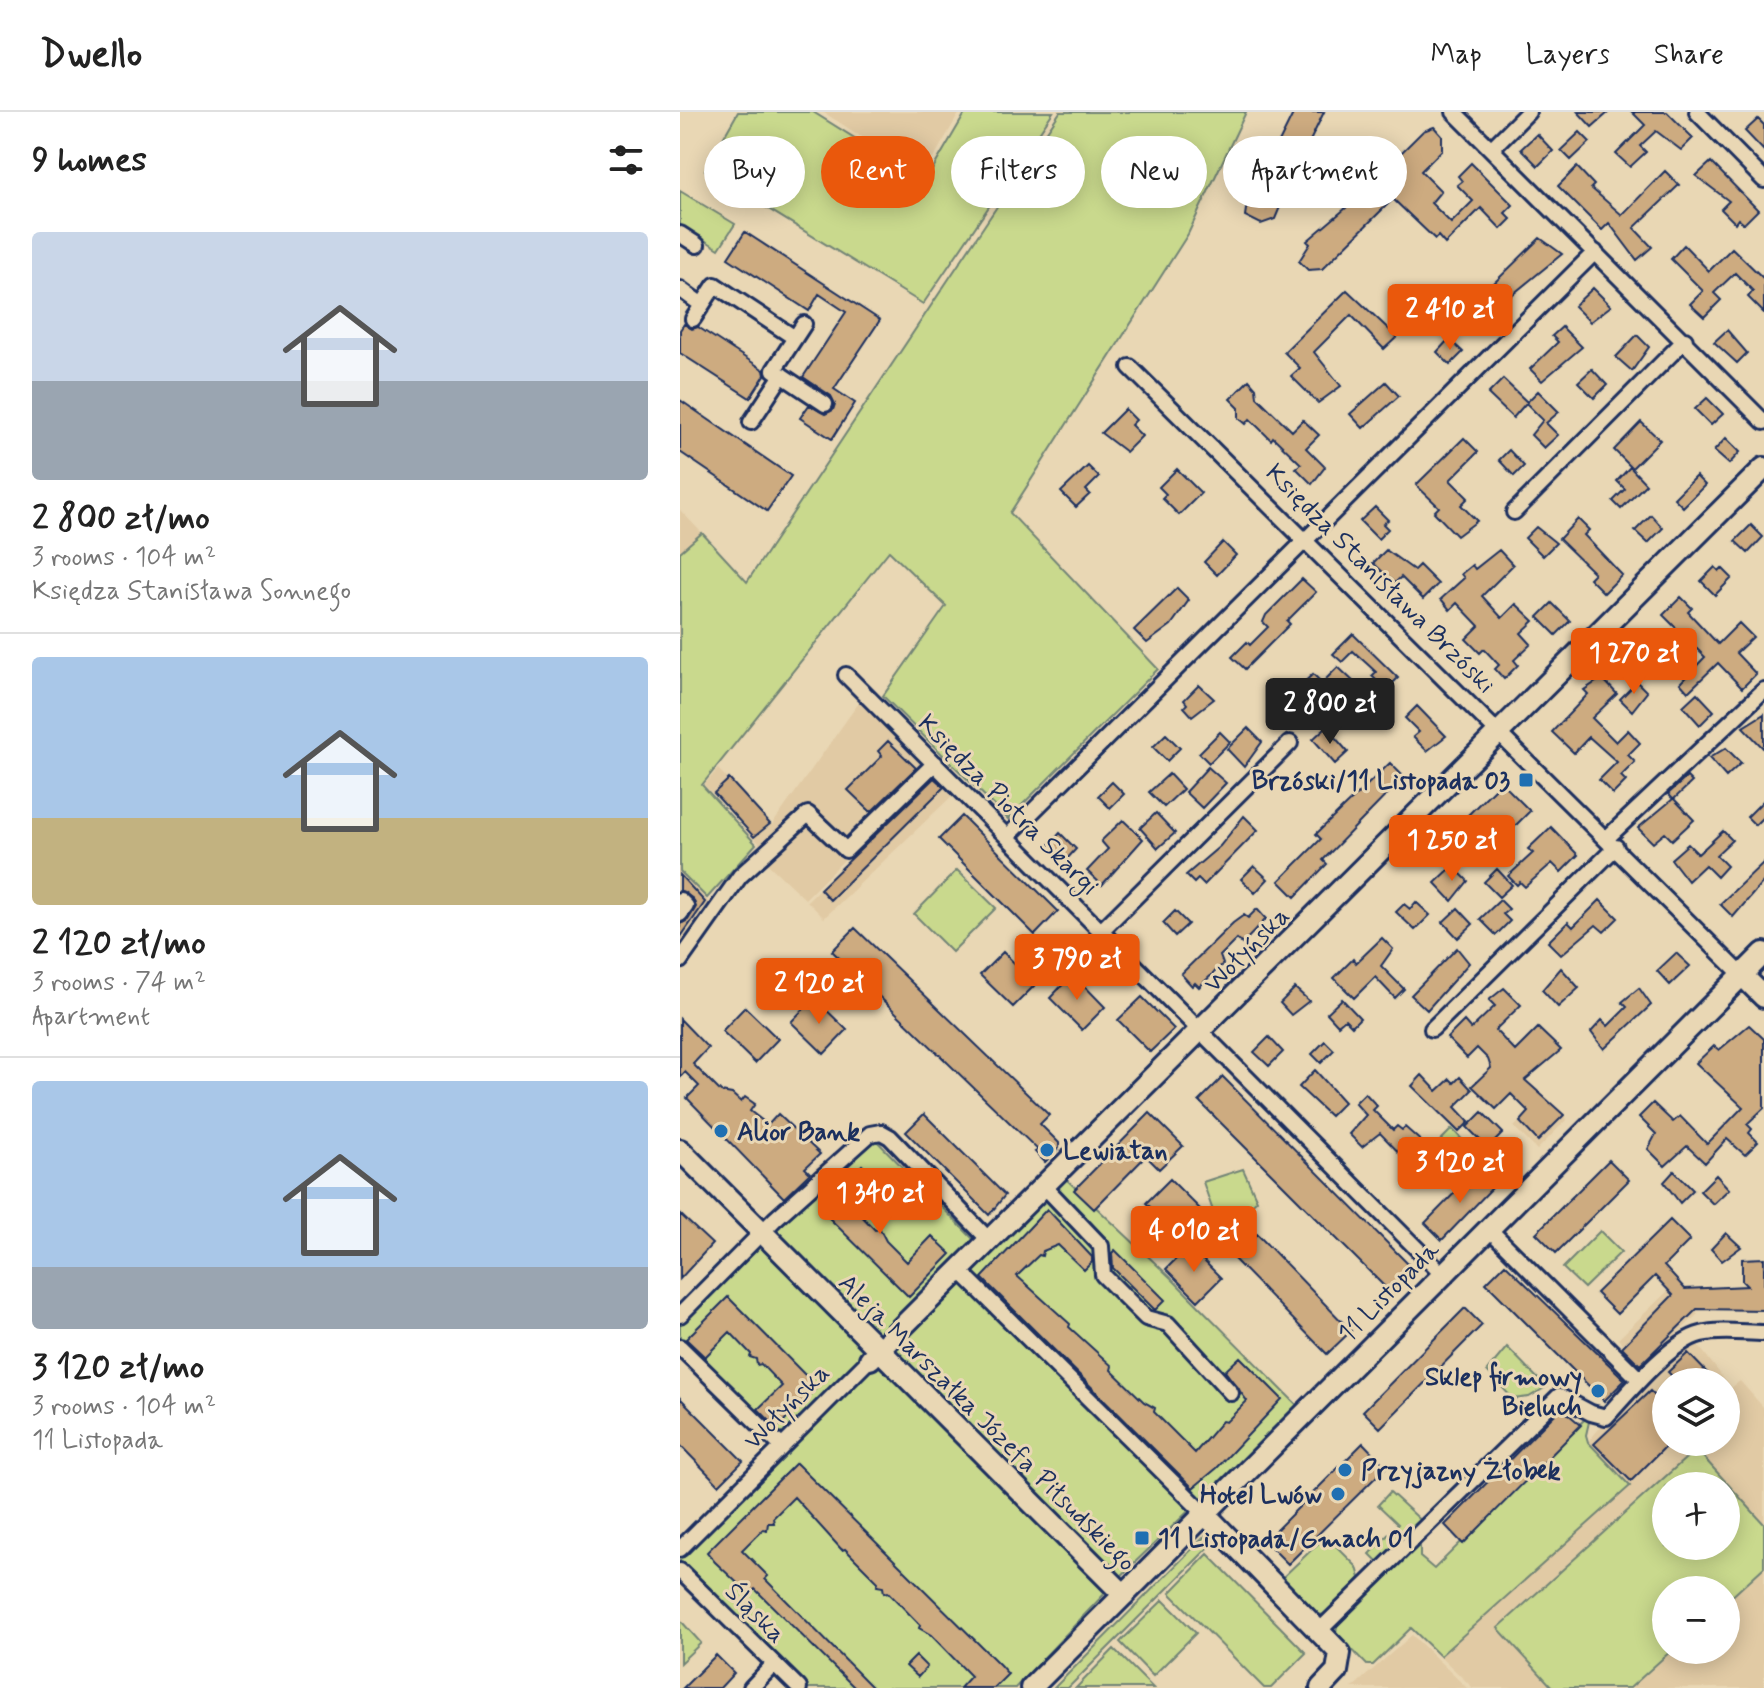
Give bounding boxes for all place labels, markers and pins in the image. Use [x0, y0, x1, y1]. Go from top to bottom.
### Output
pin: 2 410 zł [1367, 284, 1533, 352]
pin: 1 270 zł [1551, 628, 1717, 696]
pin: 2 800 zł [1247, 678, 1413, 746]
place label: Brzóski/11 Listopada 03 [1252, 765, 1510, 799]
marker: Brzóski/11 Listopada 03 [1517, 771, 1535, 789]
pin: 1 250 zł [1369, 815, 1535, 883]
pin: 3 790 zł [994, 934, 1160, 1002]
pin: 2 120 zł [736, 958, 902, 1026]
place label: Alior Bank [737, 1116, 860, 1150]
marker: Alior Bank [712, 1122, 730, 1140]
place label: Lewiatan [1063, 1135, 1168, 1169]
pin: 3 120 zł [1377, 1137, 1543, 1205]
marker: Lewiatan [1038, 1141, 1056, 1159]
pin: 1 340 zł [797, 1168, 963, 1236]
pin: 4 010 zł [1111, 1206, 1277, 1274]
place label: Sklep firmowy Bieluch [1425, 1361, 1582, 1425]
marker: Sklep firmowy Bieluch [1589, 1382, 1607, 1400]
place label: Przyjazny Żłobek [1361, 1455, 1561, 1489]
marker: Przyjazny Żłobek [1336, 1461, 1354, 1479]
place label: Hotel Lwów [1200, 1479, 1322, 1513]
marker: Hotel Lwów [1329, 1485, 1347, 1503]
place label: 11 Listopada/Gmach 01 [1158, 1523, 1414, 1557]
marker: 11 Listopada/Gmach 01 [1133, 1529, 1151, 1547]

